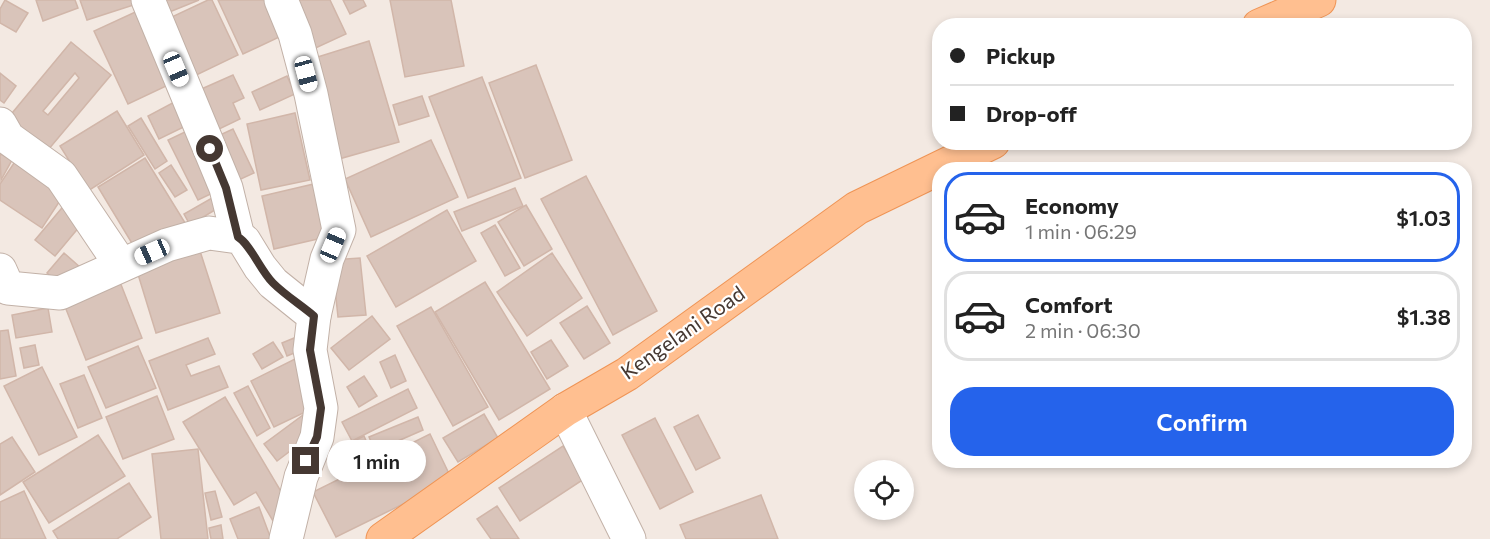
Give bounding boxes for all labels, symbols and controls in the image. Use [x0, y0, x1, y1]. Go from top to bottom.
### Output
text: Pickup [986, 42, 1055, 69]
car [161, 49, 191, 89]
car [293, 54, 319, 94]
text: Drop-off [986, 100, 1077, 127]
route start [196, 135, 223, 162]
icon: car [953, 190, 1007, 244]
text: Economy [1025, 192, 1119, 219]
text: $1.03 [1396, 204, 1451, 231]
text: 1 min · 06:29 [1025, 219, 1137, 243]
car [318, 225, 348, 265]
car [132, 236, 172, 268]
street label: Kengelani Road [615, 280, 749, 384]
icon: car [953, 289, 1007, 343]
text: Comfort [1025, 291, 1113, 318]
text: $1.38 [1397, 303, 1451, 330]
text: 2 min · 06:30 [1025, 318, 1141, 342]
button: Confirm [950, 387, 1454, 456]
callout: 1 min [327, 440, 426, 482]
route end [292, 447, 319, 474]
text: 1 min [353, 449, 400, 473]
map controls [854, 460, 914, 520]
button: locate [854, 460, 914, 520]

